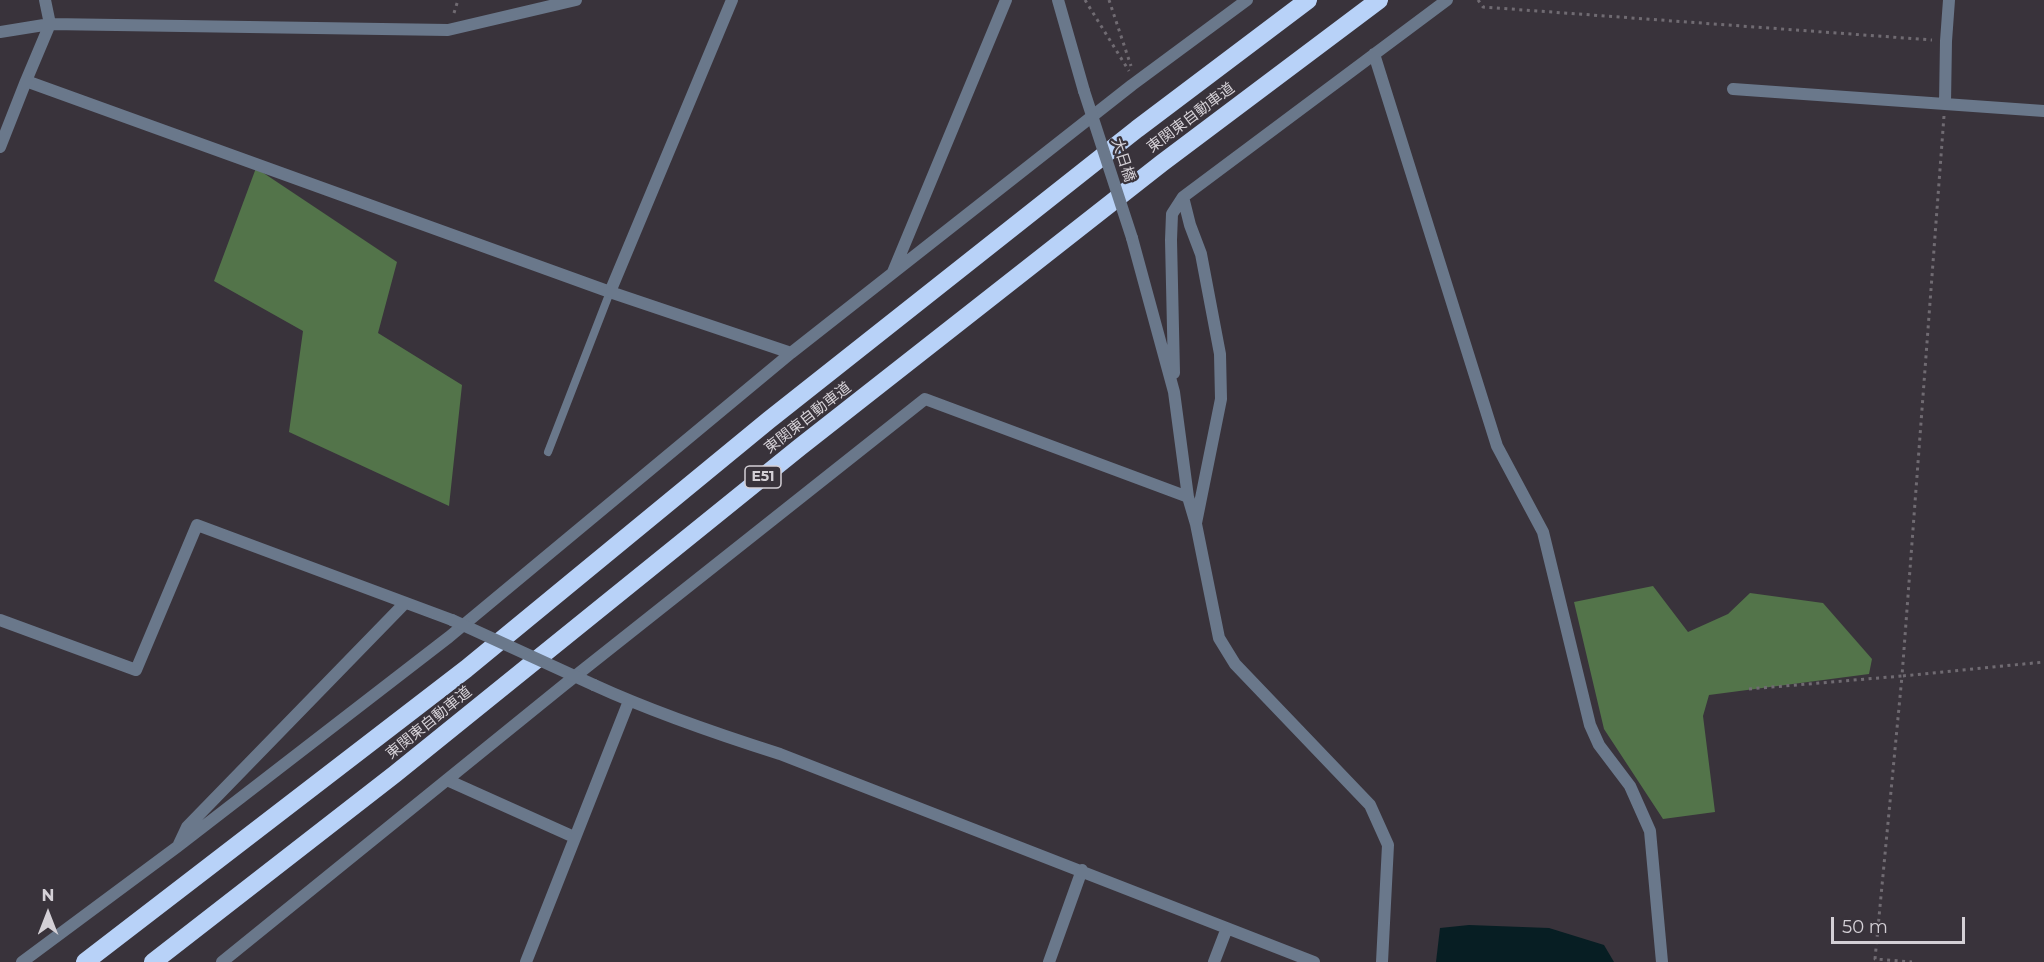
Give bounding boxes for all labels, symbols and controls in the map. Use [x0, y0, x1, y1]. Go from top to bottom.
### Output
street label: 東関東自動車道 [1144, 79, 1238, 157]
street label: 大日橋 [1107, 136, 1139, 184]
street label: 東関東自動車道 [761, 379, 855, 457]
road number: E51 [745, 466, 781, 488]
street label: 東関東自動車道 [383, 683, 475, 763]
north arrow [18, 884, 78, 944]
text: N [42, 886, 54, 905]
scale bar [1834, 905, 1968, 943]
text: 50 m [1842, 916, 1888, 938]

